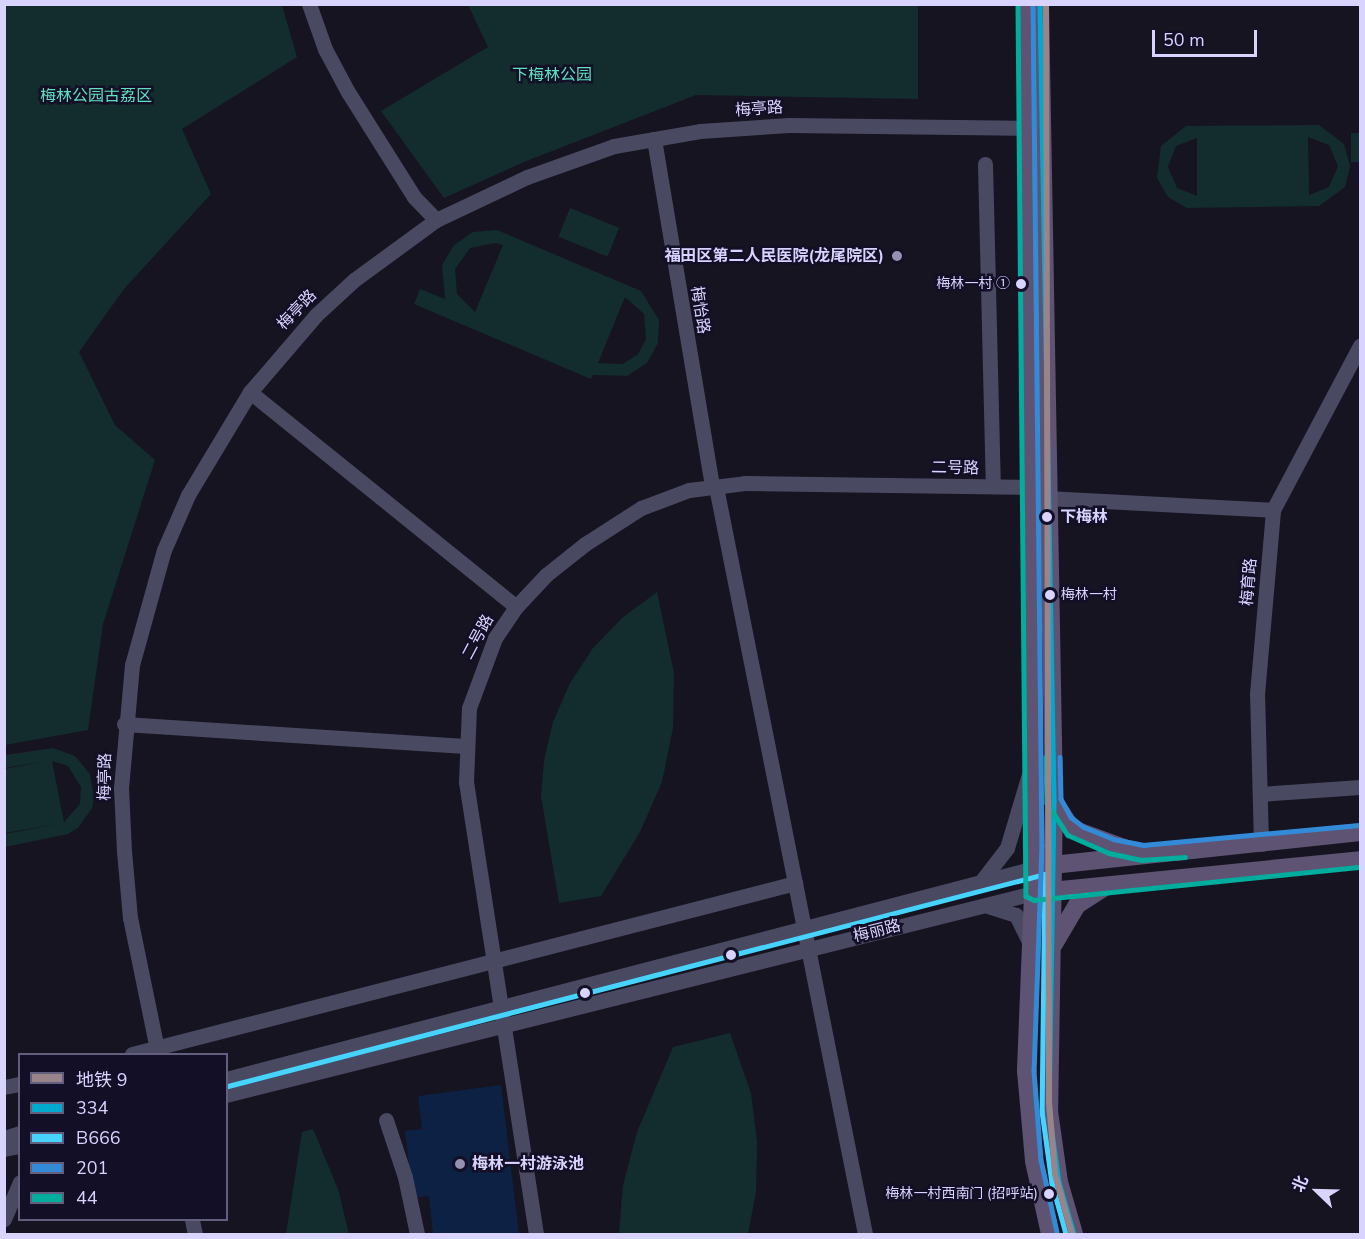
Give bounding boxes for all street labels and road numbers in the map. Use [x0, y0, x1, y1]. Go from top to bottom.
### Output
street label: 梅亭路 [734, 98, 784, 120]
street label: 梅怡路 [687, 285, 713, 335]
street label: 梅亭路 [273, 286, 321, 334]
street label: 二号路 [931, 458, 979, 478]
street label: 梅育路 [1237, 557, 1261, 607]
street label: 二号路 [458, 611, 498, 663]
street label: 梅亭路 [95, 753, 115, 801]
street label: 梅丽路 [851, 916, 903, 946]

